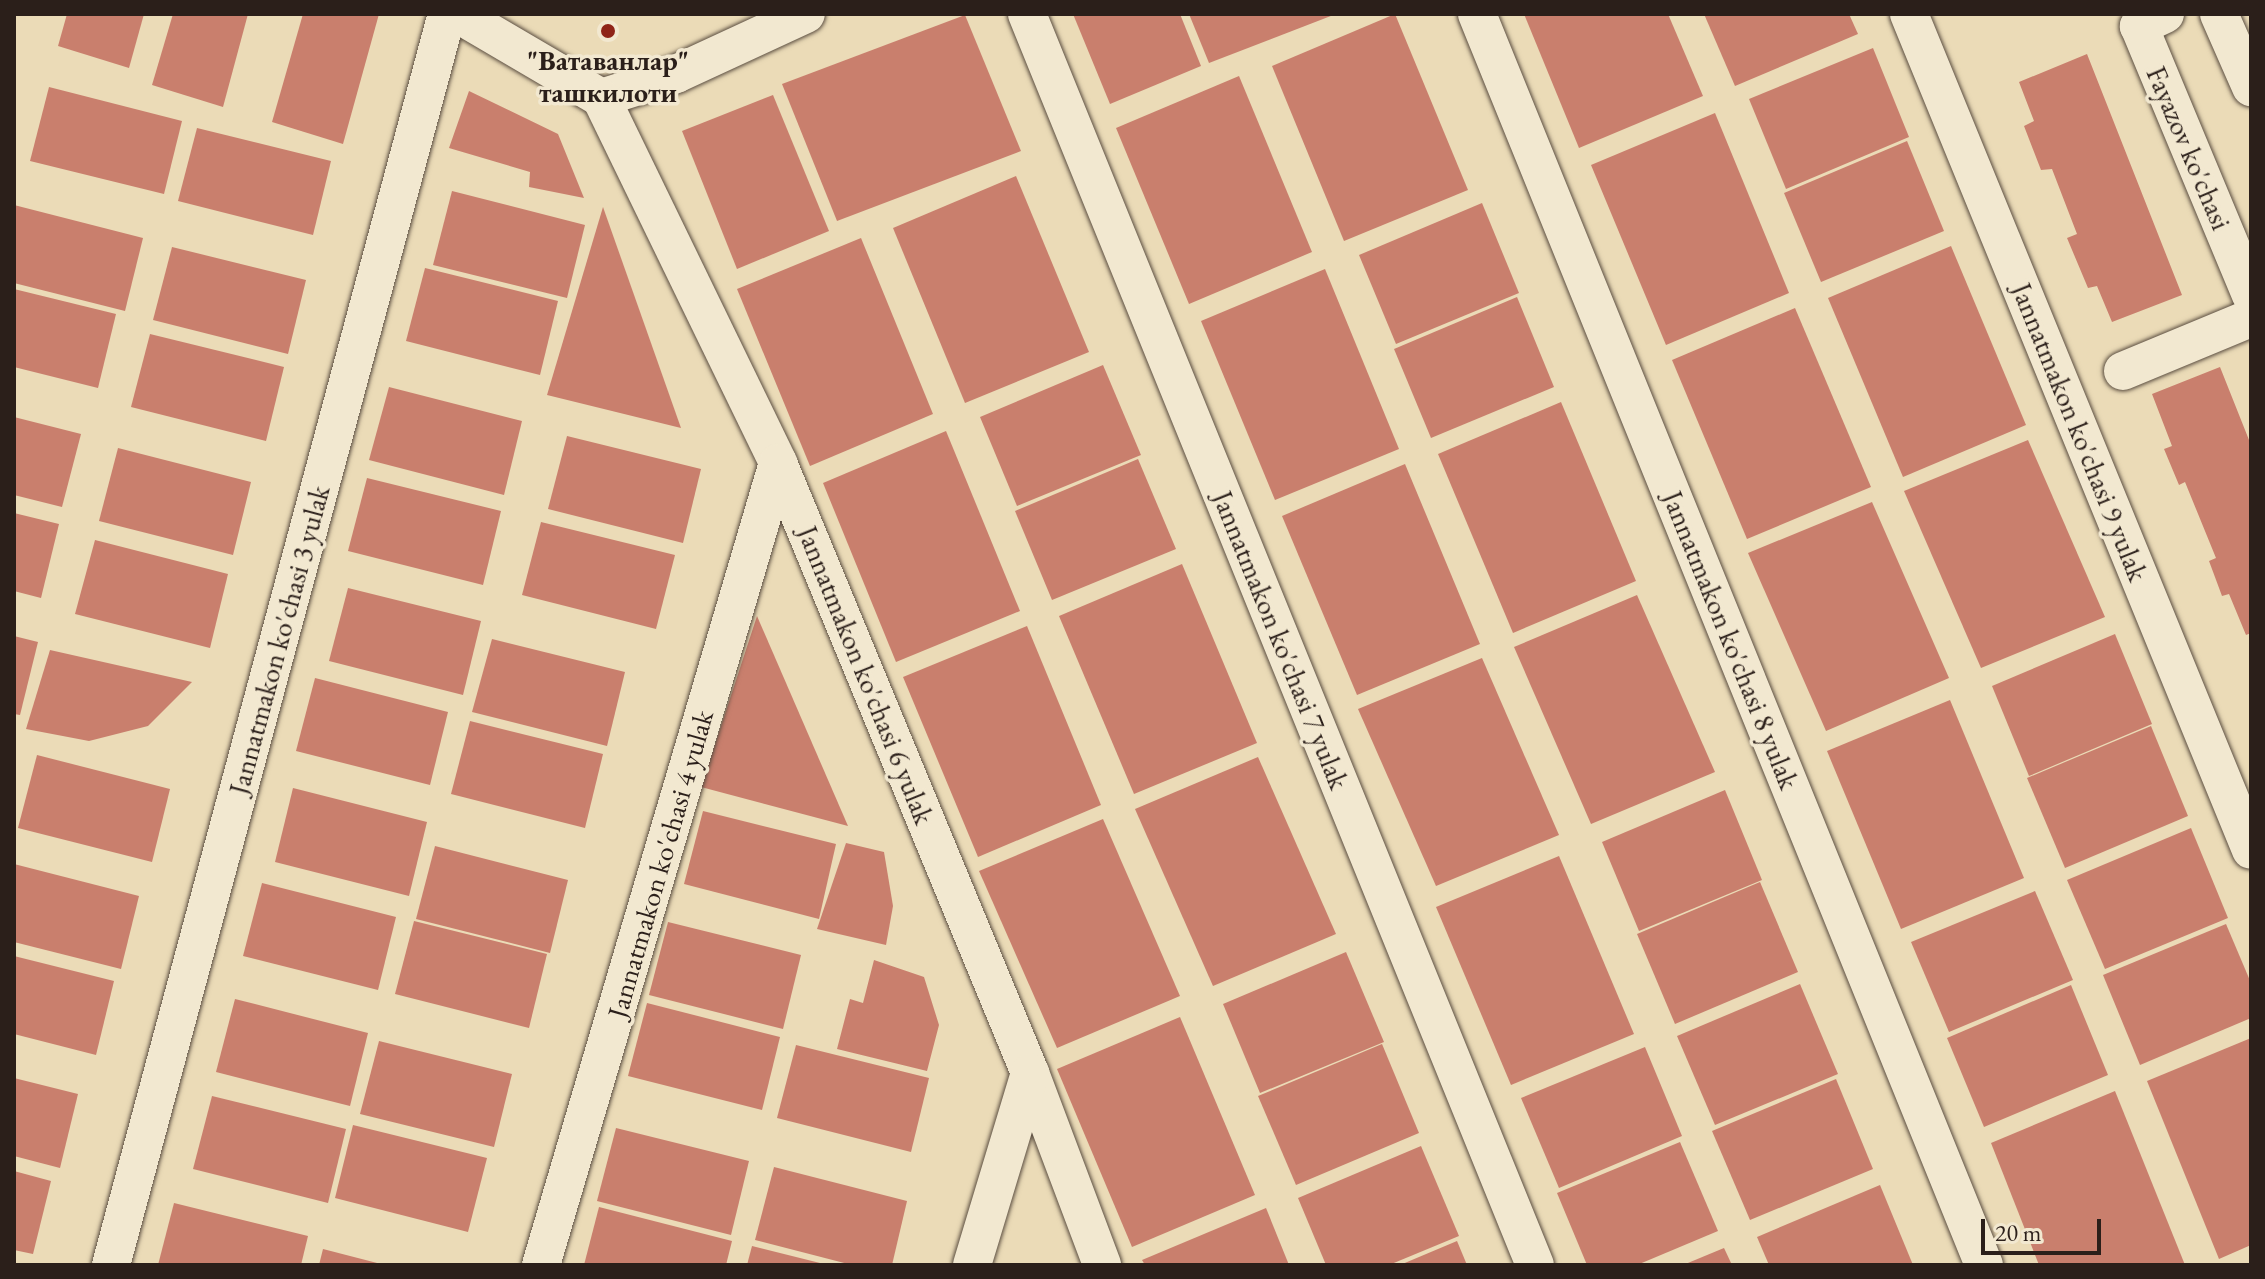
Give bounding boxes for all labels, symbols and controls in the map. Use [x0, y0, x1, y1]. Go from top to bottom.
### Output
marker: "Ватаванлар" ташкилоти [599, 22, 617, 40]
place label: "Ватаванлар" ташкилоти [527, 43, 689, 109]
street label: Fayazov ko'chasi [2140, 61, 2238, 235]
street label: Jannatmakon ko'chasi 9 yulak [2005, 278, 2155, 586]
street label: Jannatmakon ko'chasi 3 yulak [222, 482, 336, 798]
street label: Jannatmakon ko'chasi 7 yulak [1206, 486, 1356, 794]
street label: Jannatmakon ko'chasi 8 yulak [1656, 486, 1806, 794]
street label: Jannatmakon ko'chasi 6 yulak [791, 521, 941, 829]
street label: Jannatmakon ko'chasi 4 yulak [600, 706, 720, 1022]
scale bar [1985, 1203, 2105, 1253]
text: 20 m [1995, 1217, 2042, 1248]

